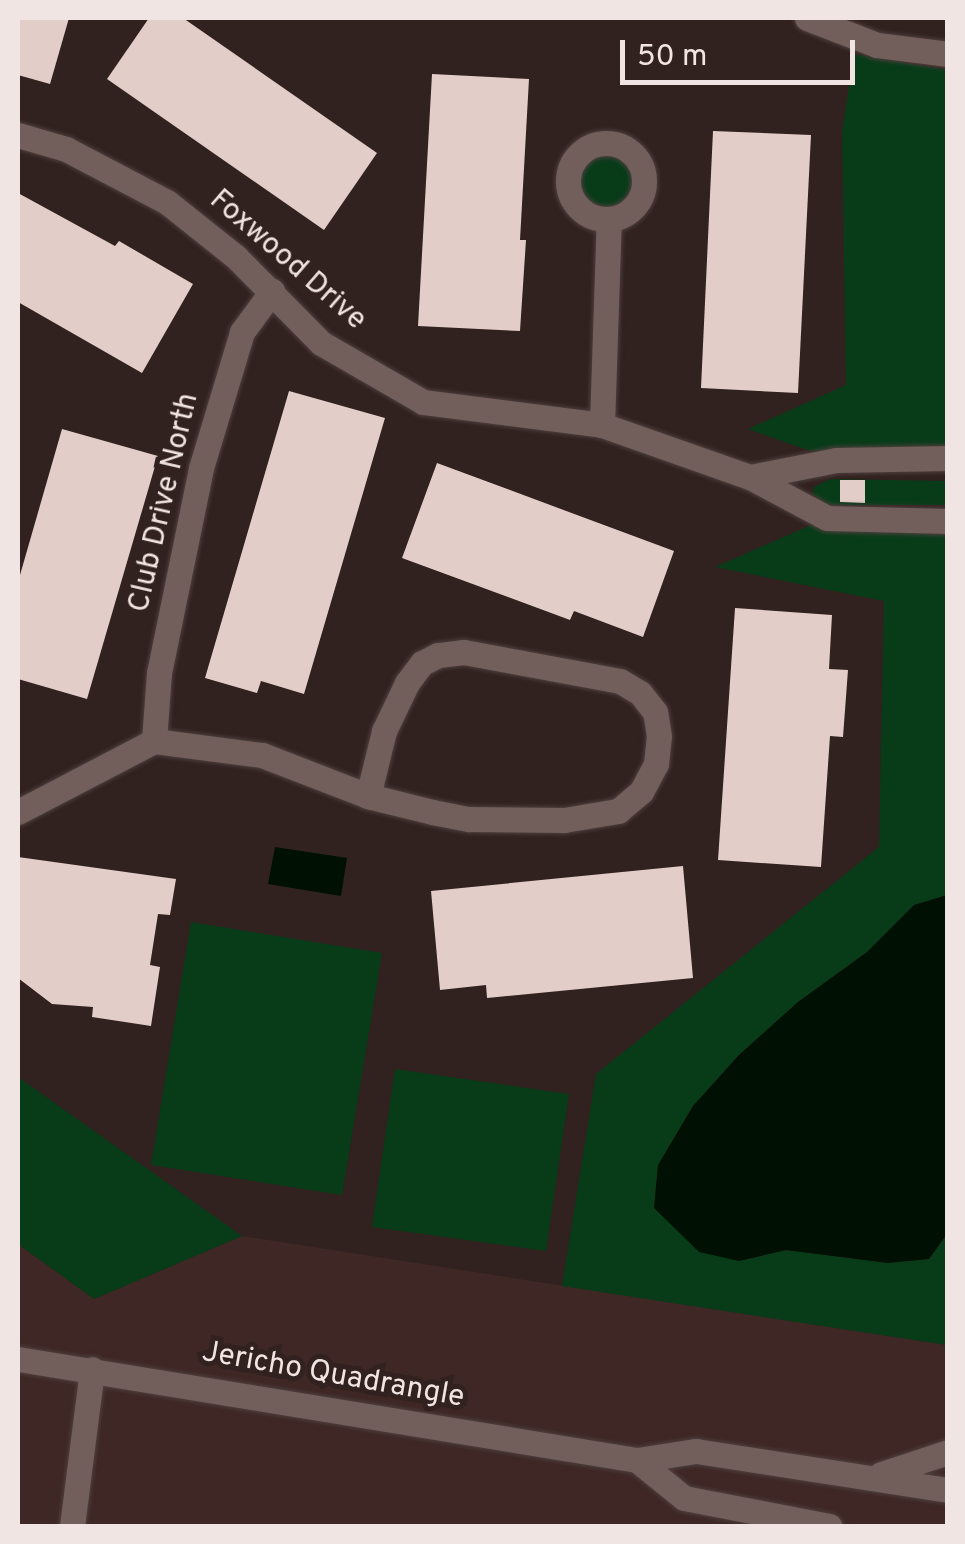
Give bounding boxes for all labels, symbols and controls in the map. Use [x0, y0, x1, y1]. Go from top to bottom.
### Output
scale bar [625, 20, 860, 82]
text: 50 m [637, 39, 707, 76]
street label: Foxwood Drive [201, 183, 373, 339]
street label: Club Drive North [122, 390, 208, 616]
street label: Jericho Quadrangle [199, 1335, 467, 1417]

